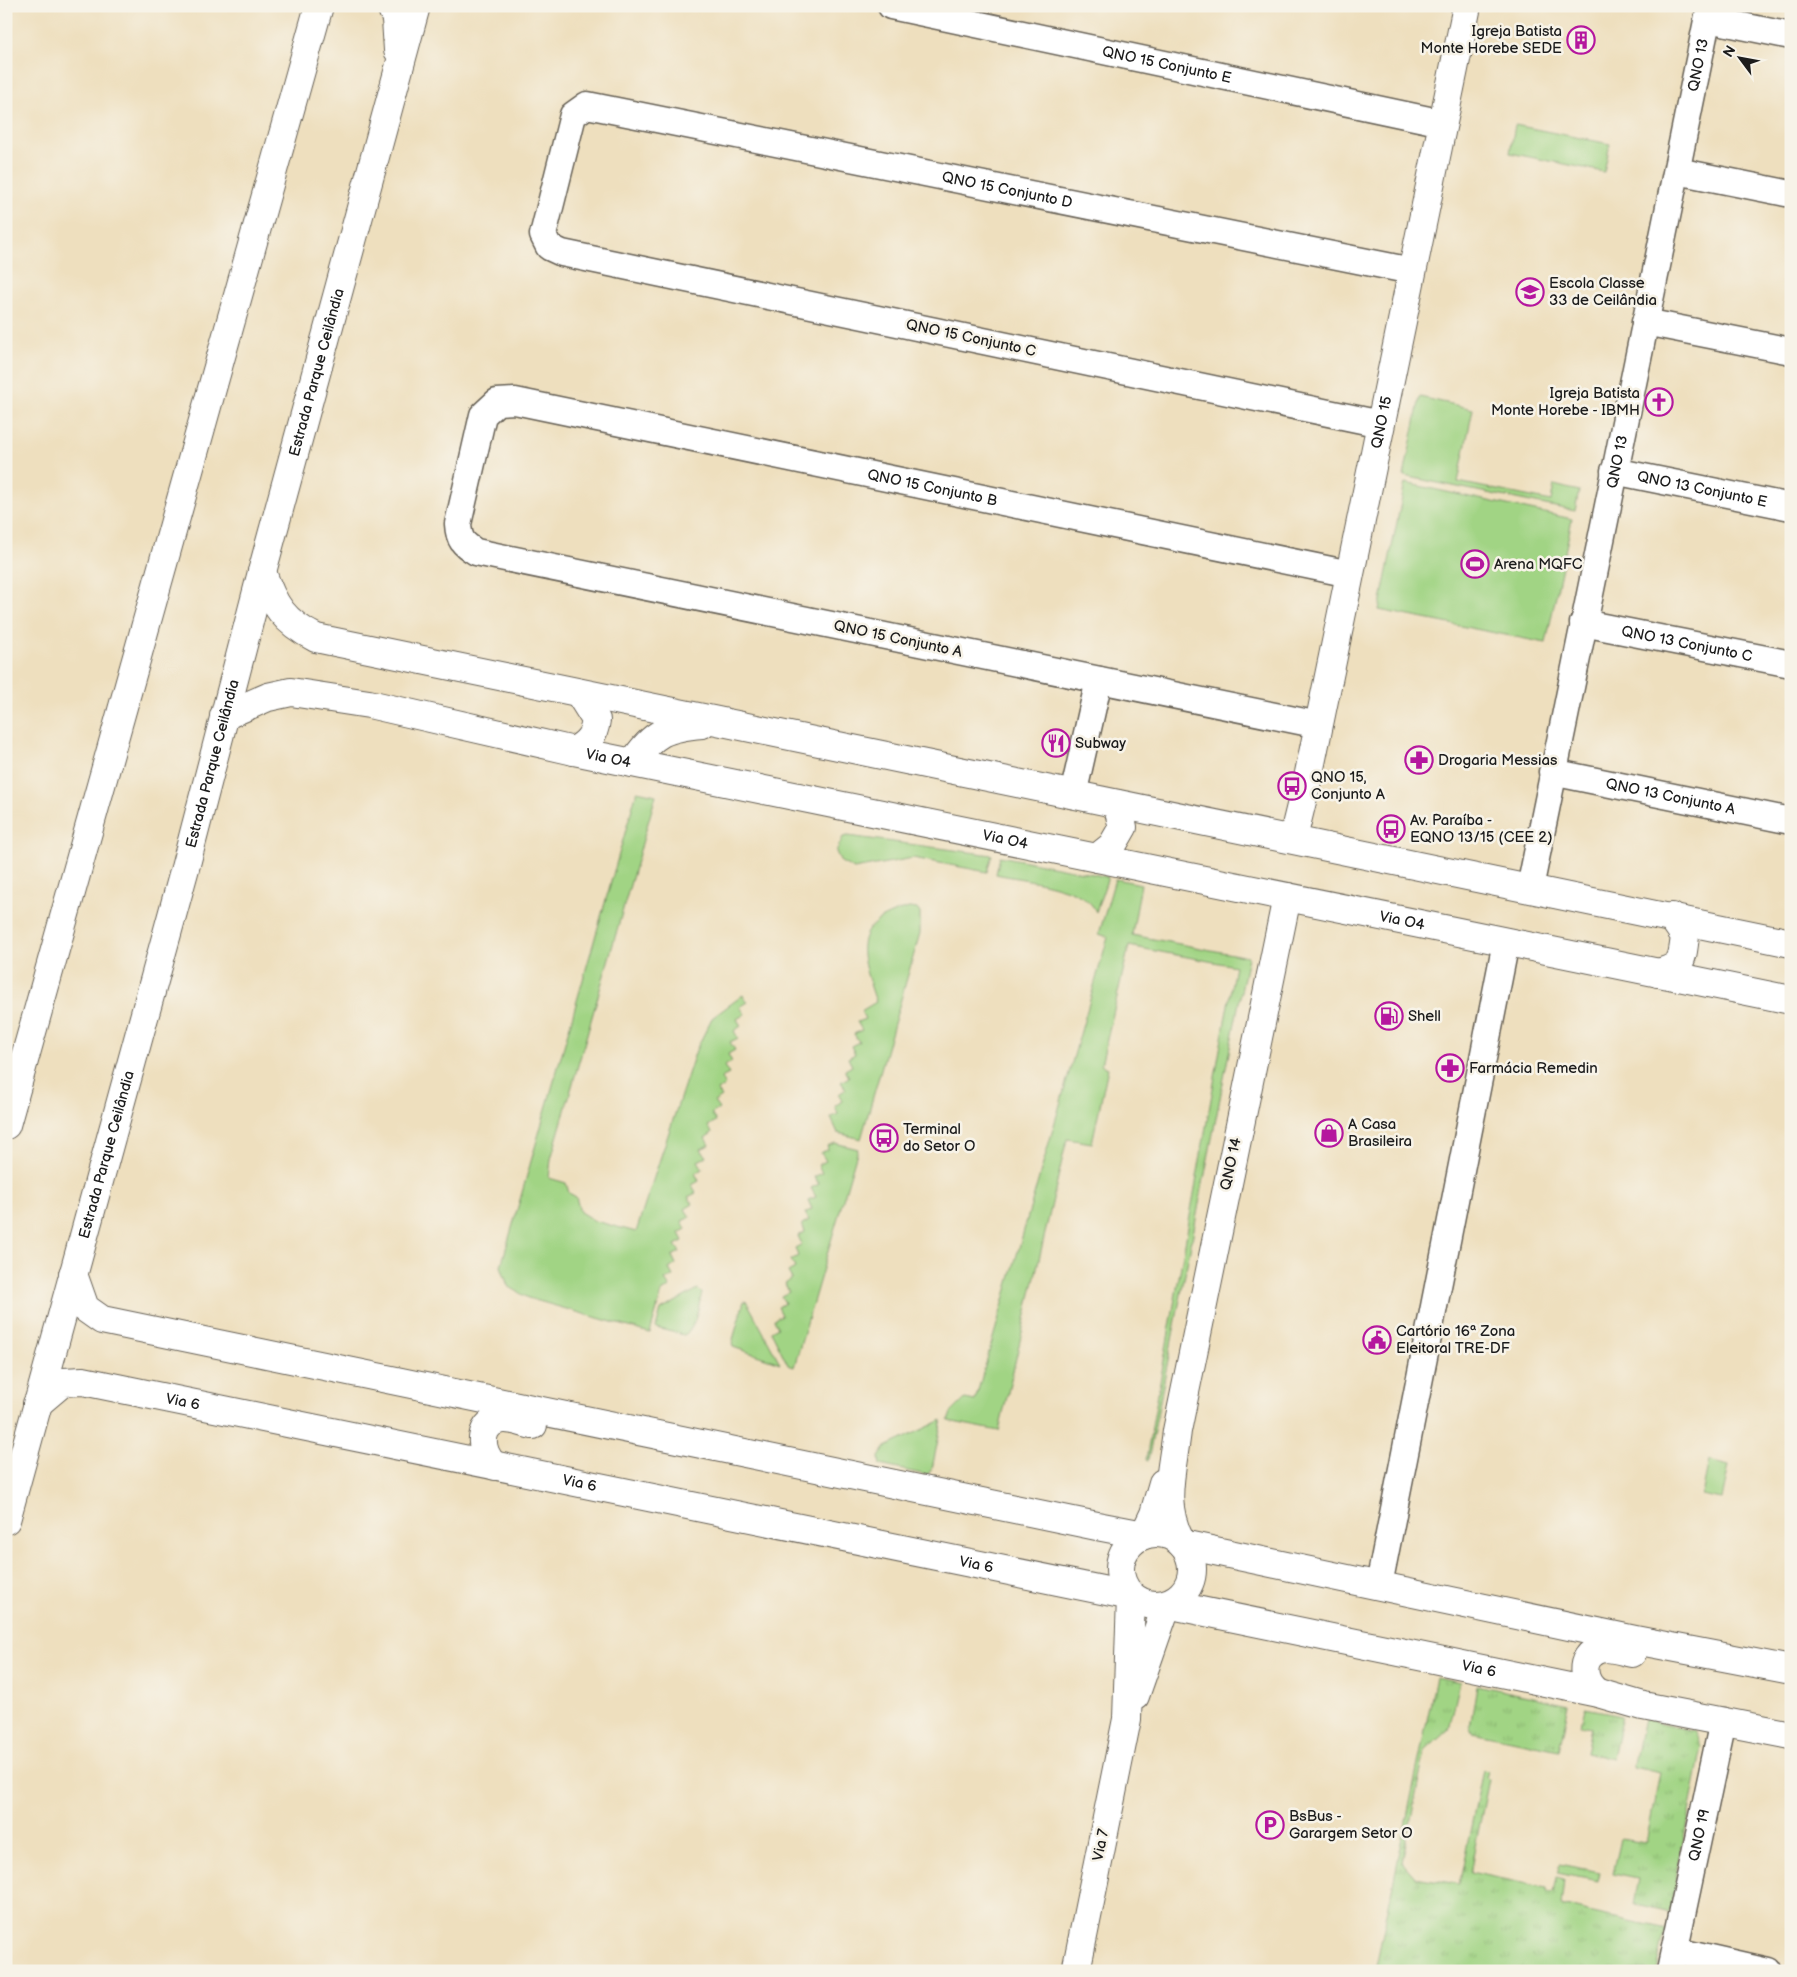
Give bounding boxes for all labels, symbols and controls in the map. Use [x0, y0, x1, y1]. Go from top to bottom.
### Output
place label: Igreja Batista Monte Horebe SEDE [1421, 22, 1562, 58]
building icon: Igreja Batista Monte Horebe SEDE [1566, 25, 1596, 55]
north arrow [1714, 32, 1764, 82]
street label: QNO 13 [1683, 37, 1713, 93]
street label: QNO 15 Conjunto E [1101, 42, 1233, 87]
text: N [1719, 42, 1739, 60]
street label: QNO 15 Conjunto D [940, 167, 1074, 212]
place label: Escola Classe 33 de Ceilândia [1549, 274, 1657, 310]
school or university icon: Escola Classe 33 de Ceilândia [1515, 277, 1545, 307]
street label: Estrada Parque Ceilândia [284, 286, 348, 458]
street label: QNO 15 Conjunto C [904, 315, 1038, 361]
place label: Igreja Batista Monte Horebe - IBMH [1491, 384, 1640, 420]
church icon: Igreja Batista Monte Horebe - IBMH [1644, 387, 1674, 417]
street label: QNO 15 [1367, 394, 1396, 450]
street label: QNO 13 [1602, 434, 1632, 490]
street label: QNO 15 Conjunto B [866, 465, 999, 510]
street label: QNO 13 Conjunto E [1635, 466, 1769, 511]
sports icon: Arena MQFC [1460, 549, 1490, 579]
place label: Arena MQFC [1494, 555, 1583, 574]
street label: QNO 15 Conjunto A [832, 616, 965, 662]
street label: QNO 13 Conjunto C [1620, 621, 1754, 666]
street label: Estrada Parque Ceilândia [181, 677, 243, 850]
restaurant icon: Subway [1041, 728, 1071, 758]
place label: Subway [1075, 734, 1126, 753]
street label: Via O4 [584, 744, 633, 772]
pharmacy icon: Drogaria Messias [1404, 745, 1434, 775]
place label: Drogaria Messias [1438, 751, 1558, 770]
place label: QNO 15, Conjunto A [1311, 768, 1386, 804]
bus stop icon: QNO 15, Conjunto A [1277, 771, 1307, 801]
street label: QNO 13 Conjunto A [1604, 774, 1738, 819]
place label: Av. Paraíba - EQNO 13/15 (CEE 2) [1410, 811, 1553, 847]
bus stop icon: Av. Paraíba - EQNO 13/15 (CEE 2) [1376, 814, 1406, 844]
street label: Via O4 [981, 825, 1030, 853]
street label: Via O4 [1378, 907, 1427, 934]
fuel station icon: Shell [1374, 1001, 1404, 1031]
place label: Shell [1408, 1007, 1441, 1026]
pharmacy icon: Farmácia Remedin [1435, 1053, 1465, 1083]
place label: Farmácia Remedin [1469, 1059, 1598, 1078]
street label: Estrada Parque Ceilândia [74, 1068, 138, 1241]
place label: A Casa Brasileira [1348, 1115, 1412, 1151]
shop icon: A Casa Brasileira [1314, 1118, 1344, 1148]
place label: Terminal do Setor O [903, 1120, 975, 1156]
bus stop icon: Terminal do Setor O [869, 1123, 899, 1153]
street label: QNO 14 [1216, 1136, 1246, 1192]
place label: Cartório 16ª Zona Eleitoral TRE-DF [1396, 1322, 1515, 1358]
public building icon: Cartório 16ª Zona Eleitoral TRE-DF [1362, 1325, 1392, 1355]
street label: Via 6 [164, 1389, 202, 1414]
street label: Via 6 [561, 1470, 598, 1496]
street label: Via 6 [957, 1551, 995, 1577]
street label: Via 6 [1460, 1656, 1498, 1681]
place label: BsBus - Garargem Setor O [1289, 1807, 1413, 1843]
street label: QNO 19 [1684, 1807, 1714, 1863]
parking icon: BsBus - Garargem Setor O [1255, 1810, 1285, 1840]
street label: Via 7 [1089, 1827, 1114, 1863]

